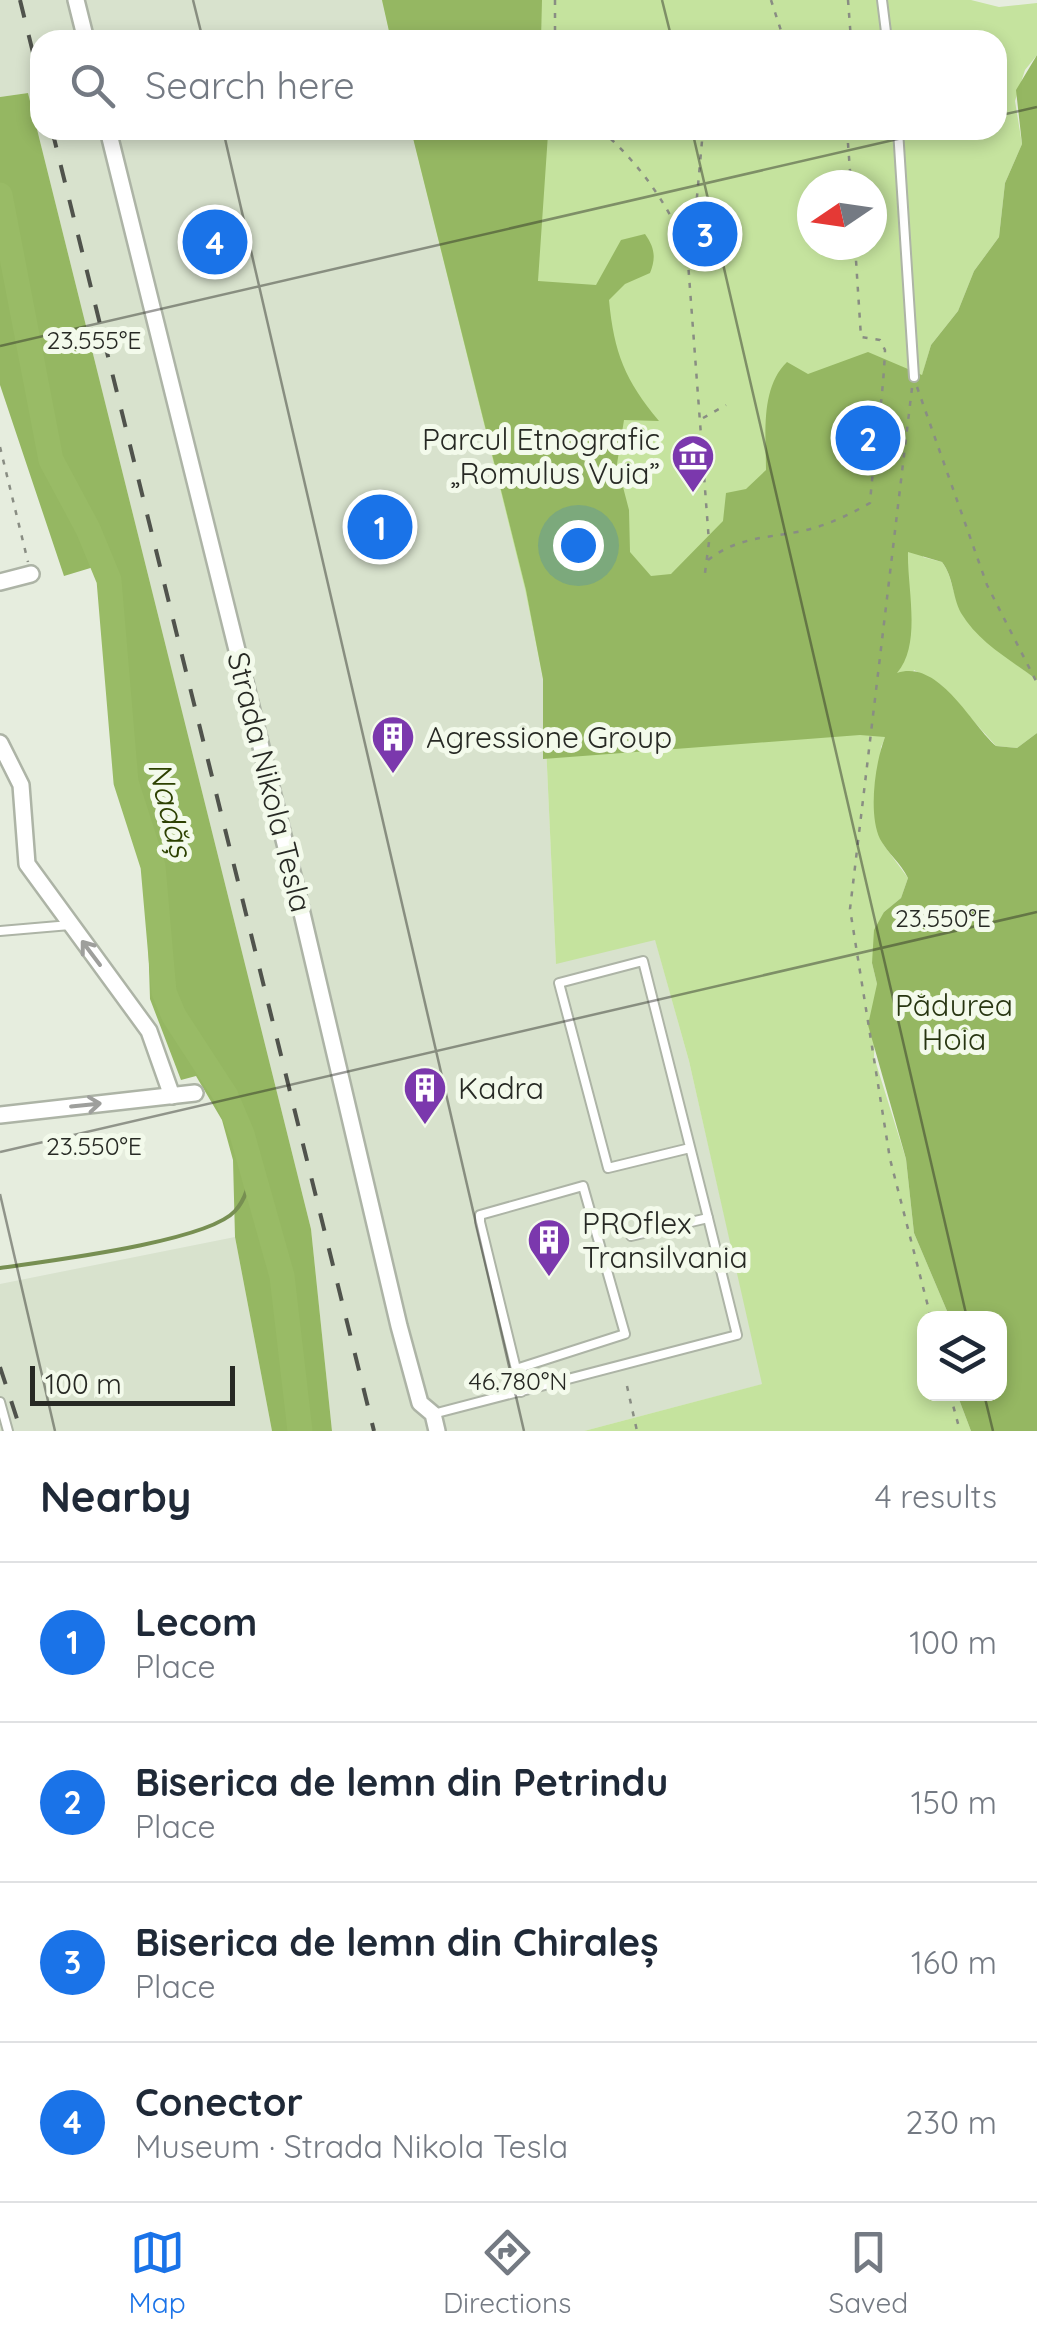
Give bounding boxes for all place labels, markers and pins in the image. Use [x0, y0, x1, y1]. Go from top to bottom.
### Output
pin: 3 [672, 196, 738, 272]
pin: 4 [182, 204, 248, 280]
pin: 2 [836, 400, 900, 476]
place label: Parcul Etnografic „Romulus Vuia” [422, 420, 660, 492]
museum icon: Parcul Etnografic „Romulus Vuia” [670, 433, 716, 494]
pin: 1 [348, 490, 412, 564]
building icon: Agressione Group [370, 714, 416, 775]
place label: Agressione Group [426, 718, 672, 756]
building icon: Kadra [402, 1065, 448, 1126]
place label: Kadra [458, 1069, 544, 1107]
place label: PROflex Transilvania [582, 1204, 748, 1276]
building icon: PROflex Transilvania [526, 1217, 572, 1278]

